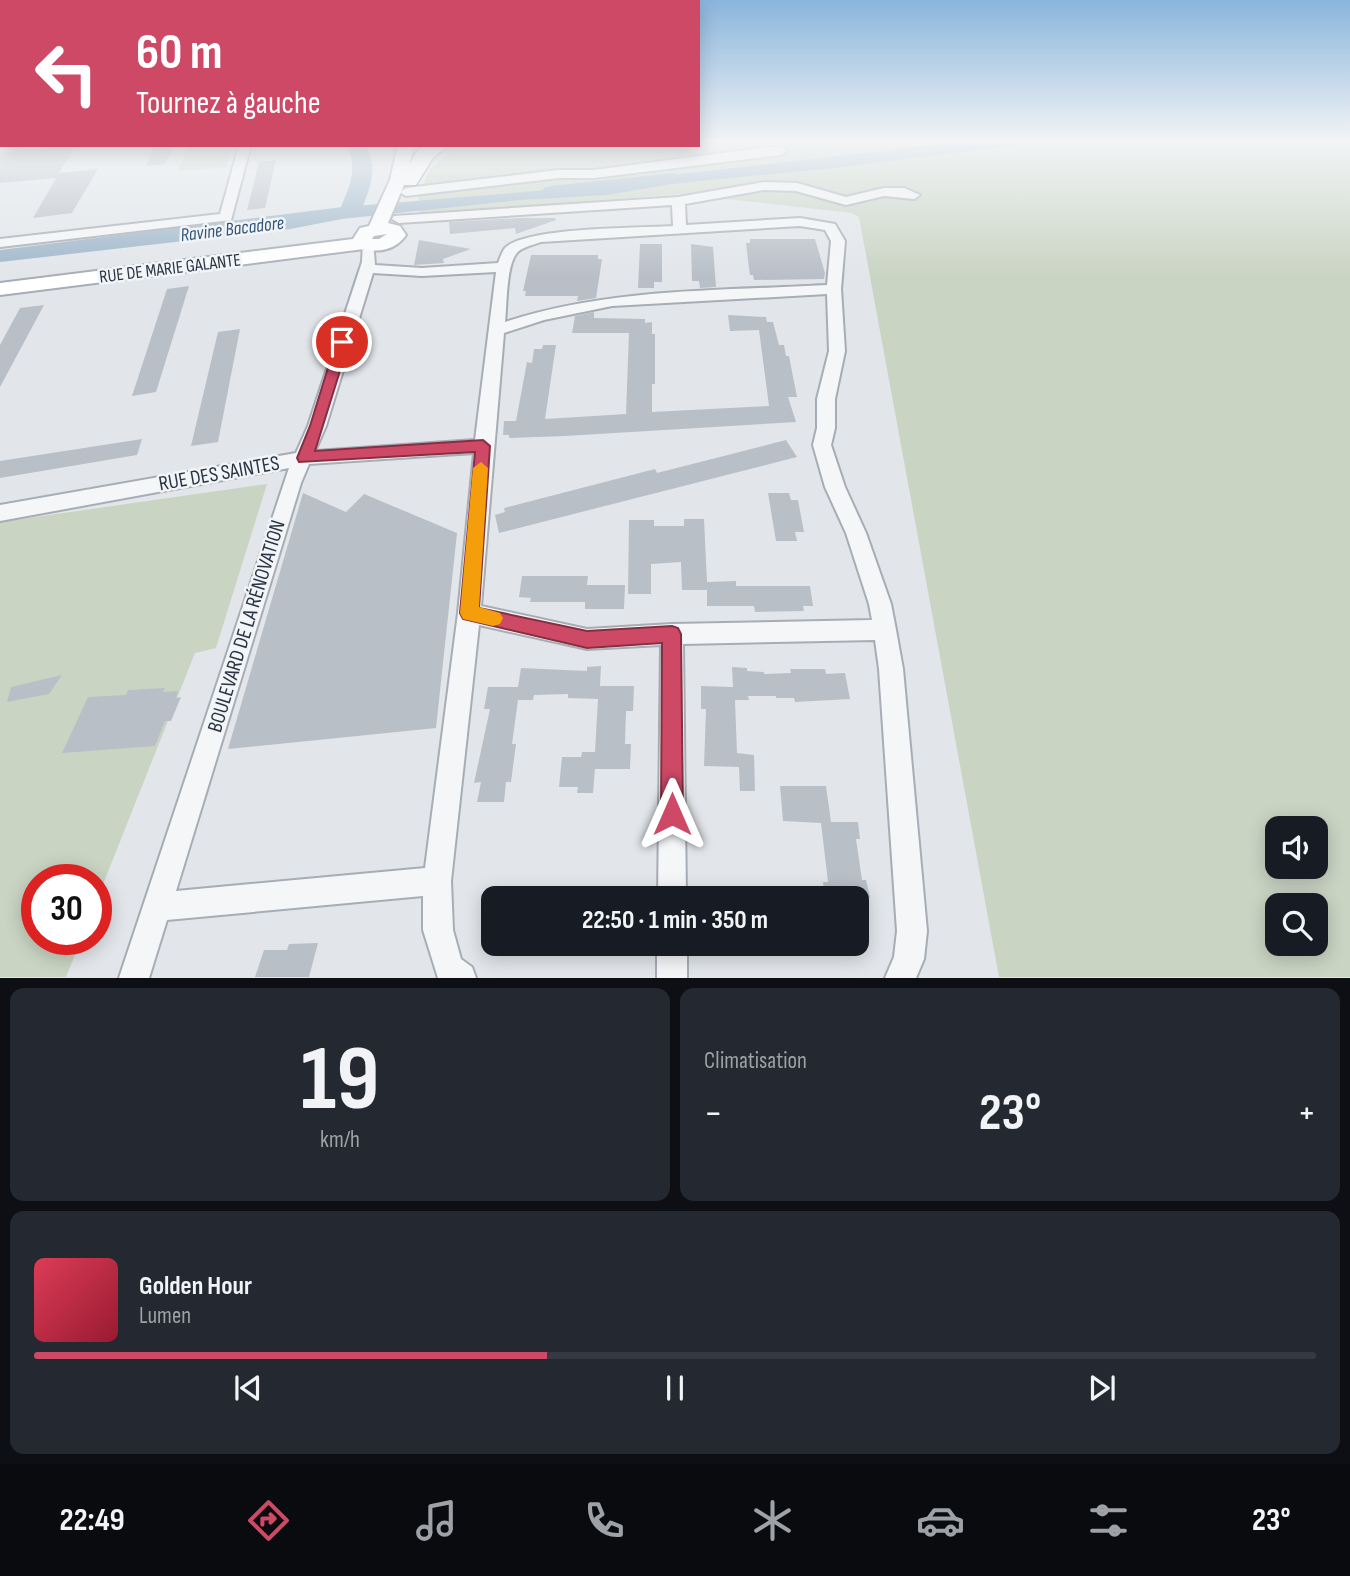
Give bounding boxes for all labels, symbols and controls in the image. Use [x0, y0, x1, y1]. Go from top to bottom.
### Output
text: 60 m [136, 24, 223, 83]
icon: left [21, 28, 112, 119]
text: Tournez à gauche [136, 84, 321, 123]
water label: Ravine Bacadore [179, 212, 286, 247]
street label: RUE DE MARIE GALANTE [98, 249, 242, 288]
pin [312, 312, 372, 372]
icon: arrive [323, 323, 361, 361]
street label: RUE DES SAINTES [157, 451, 282, 496]
street label: BOULEVARD DE LA RÉNOVATION [202, 517, 291, 735]
position arrow [635, 777, 709, 851]
map controls [1265, 816, 1328, 956]
button: sound [1265, 816, 1328, 879]
speed limit sign: 30 [21, 864, 112, 955]
button: search [1265, 893, 1328, 956]
text: 22:50 · 1 min · 350 m [582, 905, 768, 936]
text: 19 [301, 1026, 379, 1135]
text: Climatisation [704, 1047, 807, 1075]
text: 23° [979, 1082, 1041, 1145]
text: − [704, 1091, 723, 1136]
text: + [1297, 1091, 1316, 1136]
text: km/h [320, 1126, 360, 1154]
text: Golden Hour [139, 1271, 252, 1302]
text: Lumen [139, 1302, 191, 1330]
icon: previous [229, 1369, 267, 1407]
icon: pause [656, 1369, 694, 1407]
icon: next [1083, 1369, 1121, 1407]
icon: directions [244, 1496, 293, 1545]
icon: music [412, 1496, 461, 1545]
icon: phone [580, 1496, 629, 1545]
icon: climate [748, 1496, 797, 1545]
icon: car [916, 1496, 965, 1545]
icon: filters [1084, 1496, 1133, 1545]
text: 22:49 [60, 1501, 125, 1540]
text: 23° [1252, 1501, 1290, 1540]

